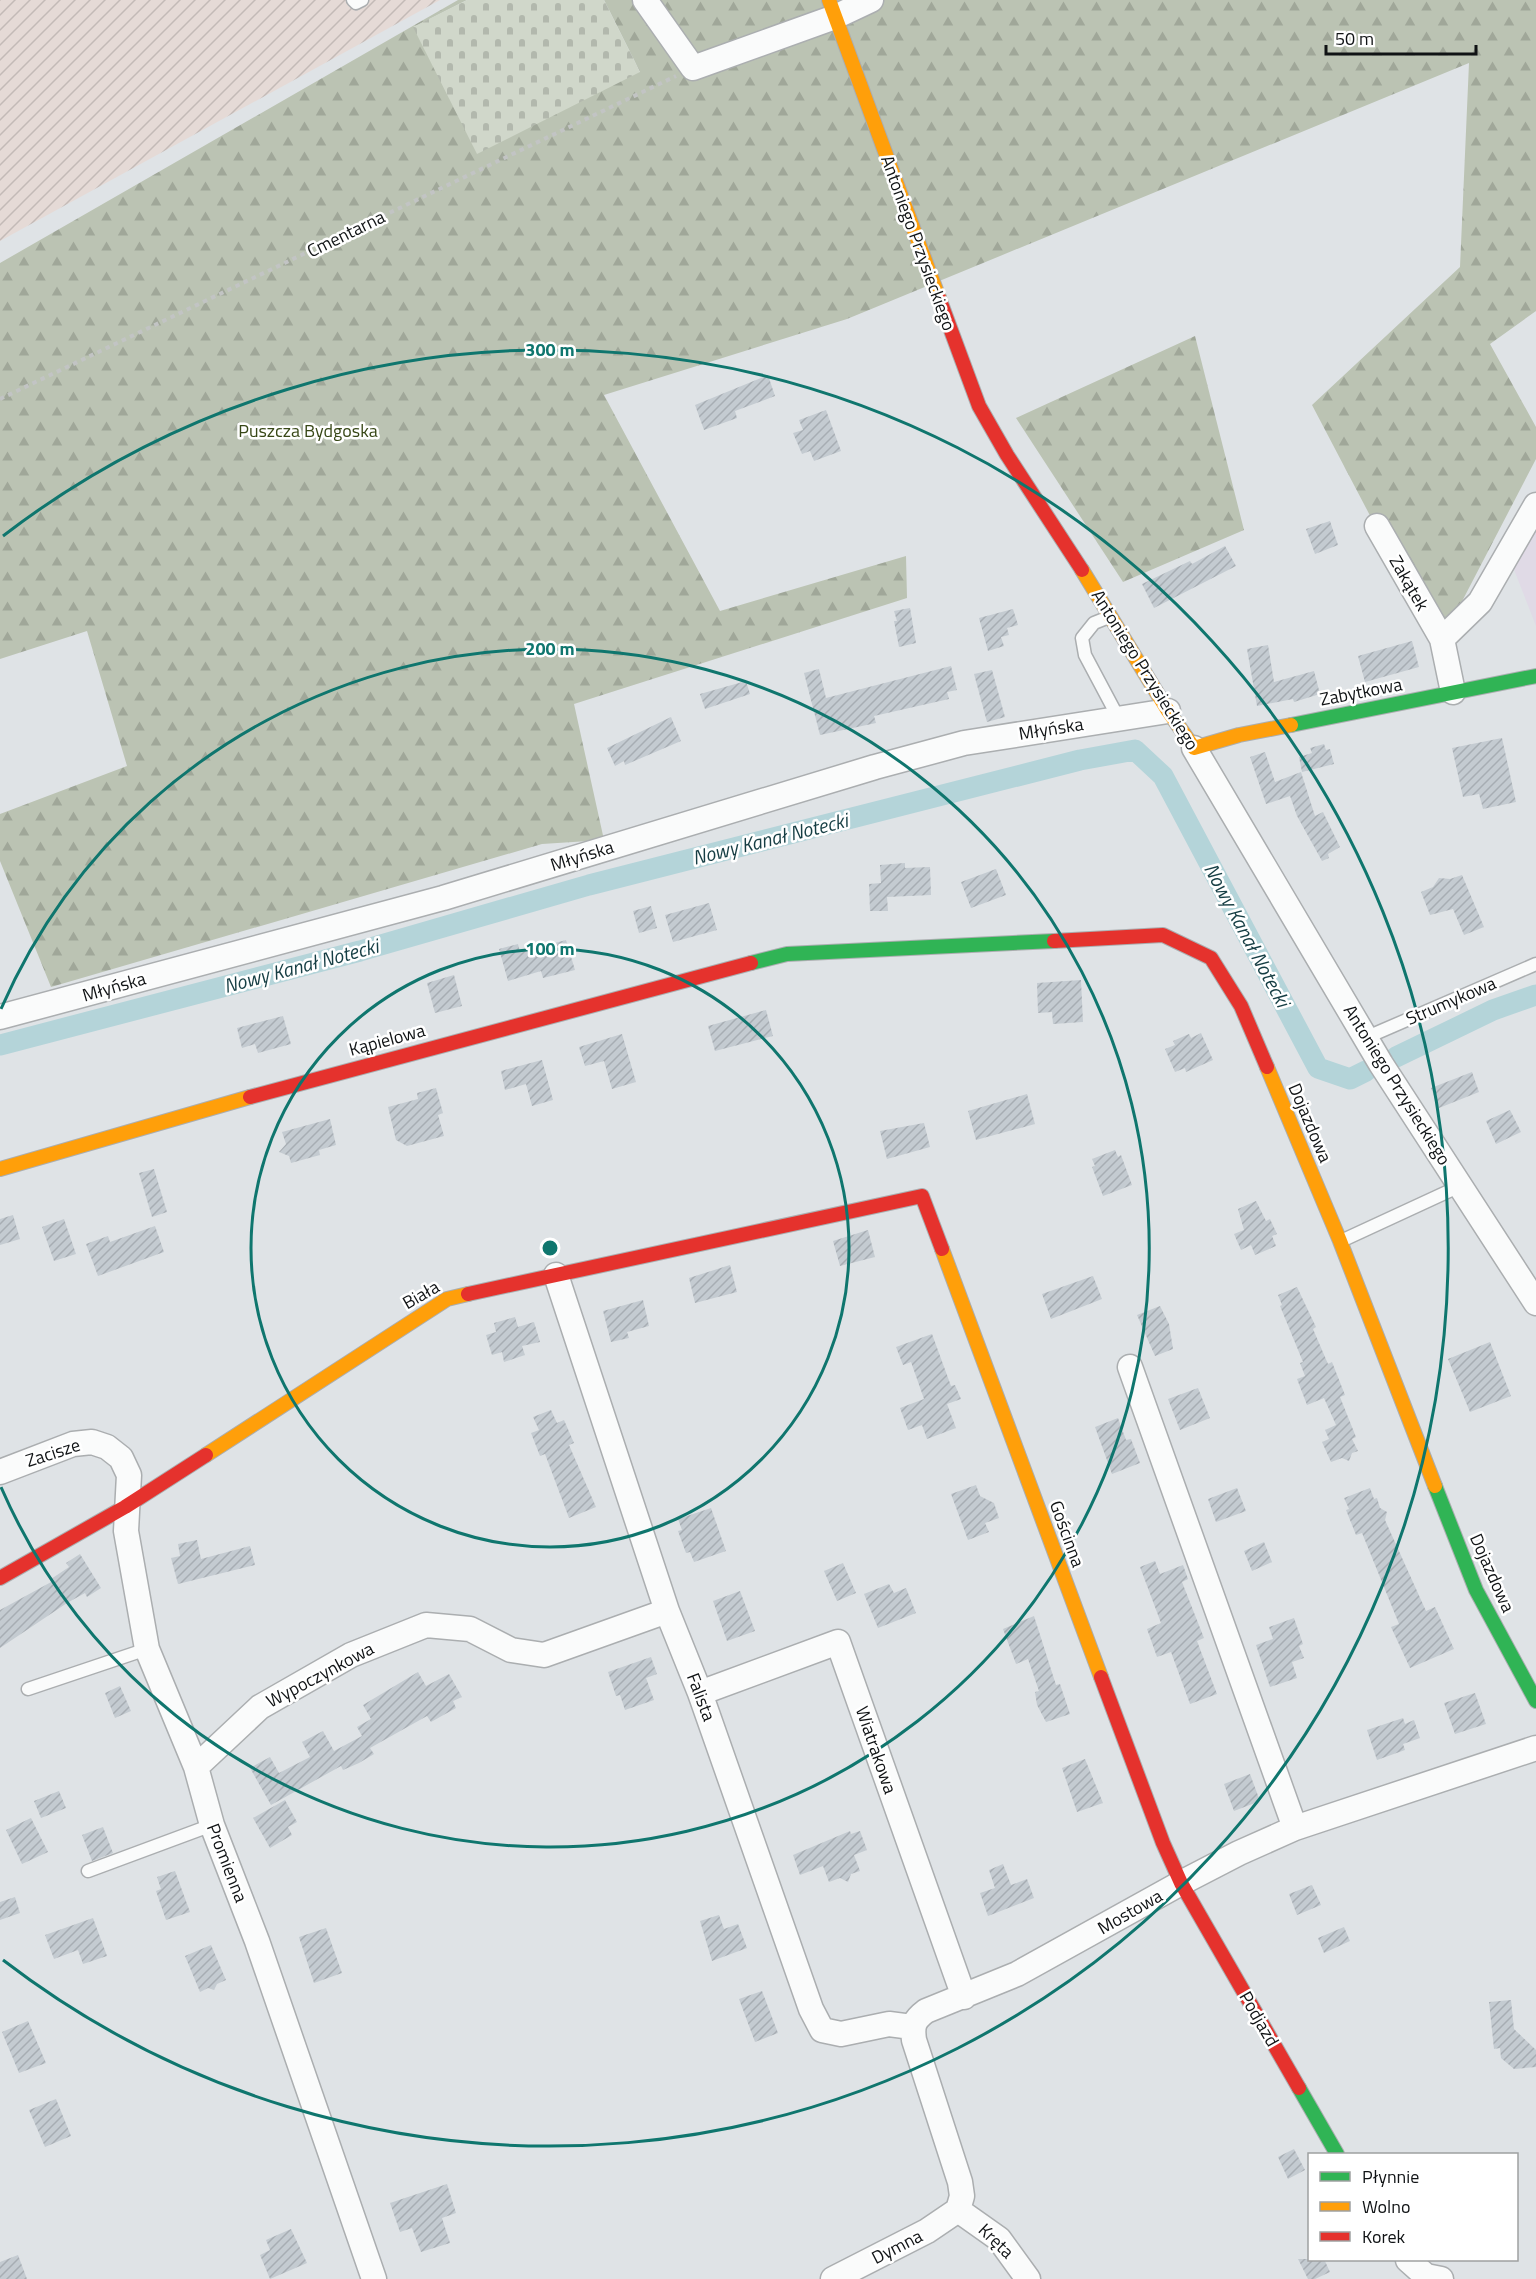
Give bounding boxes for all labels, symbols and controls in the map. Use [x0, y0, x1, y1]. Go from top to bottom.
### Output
scale bar [1326, 18, 1476, 56]
text: 50 m [1335, 25, 1374, 52]
street label: Antoniego Przysieckiego [874, 151, 963, 334]
street label: Cmentarna [302, 203, 389, 264]
text: 300 m [525, 336, 575, 363]
park label: Puszcza Bydgoska [238, 417, 378, 444]
street label: Zakątek [1383, 550, 1436, 616]
street label: Antoniego Przysieckiego [1085, 584, 1206, 755]
text: 200 m [525, 635, 575, 662]
street label: Zabytkowa [1317, 670, 1404, 713]
street label: Młyńska [1017, 710, 1085, 747]
water label: Nowy Kanał Notecki [689, 804, 854, 873]
street label: Młyńska [547, 833, 617, 878]
water label: Nowy Kanał Notecki [1196, 857, 1300, 1015]
water label: Nowy Kanał Notecki [220, 929, 385, 1001]
text: 100 m [525, 935, 575, 962]
street label: Młyńska [79, 965, 149, 1008]
street label: Strumykowa [1401, 969, 1500, 1032]
street label: Antoniego Przysieckiego [1337, 999, 1458, 1170]
street label: Kąpielowa [346, 1016, 428, 1063]
street label: Dojazdowa [1282, 1079, 1339, 1167]
centre of rings [540, 1238, 560, 1258]
street label: Biała [397, 1273, 444, 1316]
street label: Zacisze [22, 1431, 84, 1474]
street label: Gościnna [1043, 1497, 1092, 1571]
street label: Dojazdowa [1463, 1529, 1522, 1617]
street label: Wypoczynkowa [261, 1635, 378, 1714]
street label: Falista [680, 1669, 723, 1725]
street label: Wiatrakowa [849, 1702, 904, 1797]
street label: Promienna [200, 1819, 255, 1906]
street label: Mostowa [1092, 1882, 1167, 1941]
street label: Podjazd [1233, 1986, 1286, 2052]
legend [1308, 2153, 1518, 2261]
text: Płynnie [1362, 2163, 1419, 2190]
text: Wolno [1362, 2193, 1410, 2220]
street label: Kręta [972, 2217, 1020, 2264]
street label: Dymna [867, 2222, 927, 2271]
text: Korek [1362, 2223, 1406, 2250]

